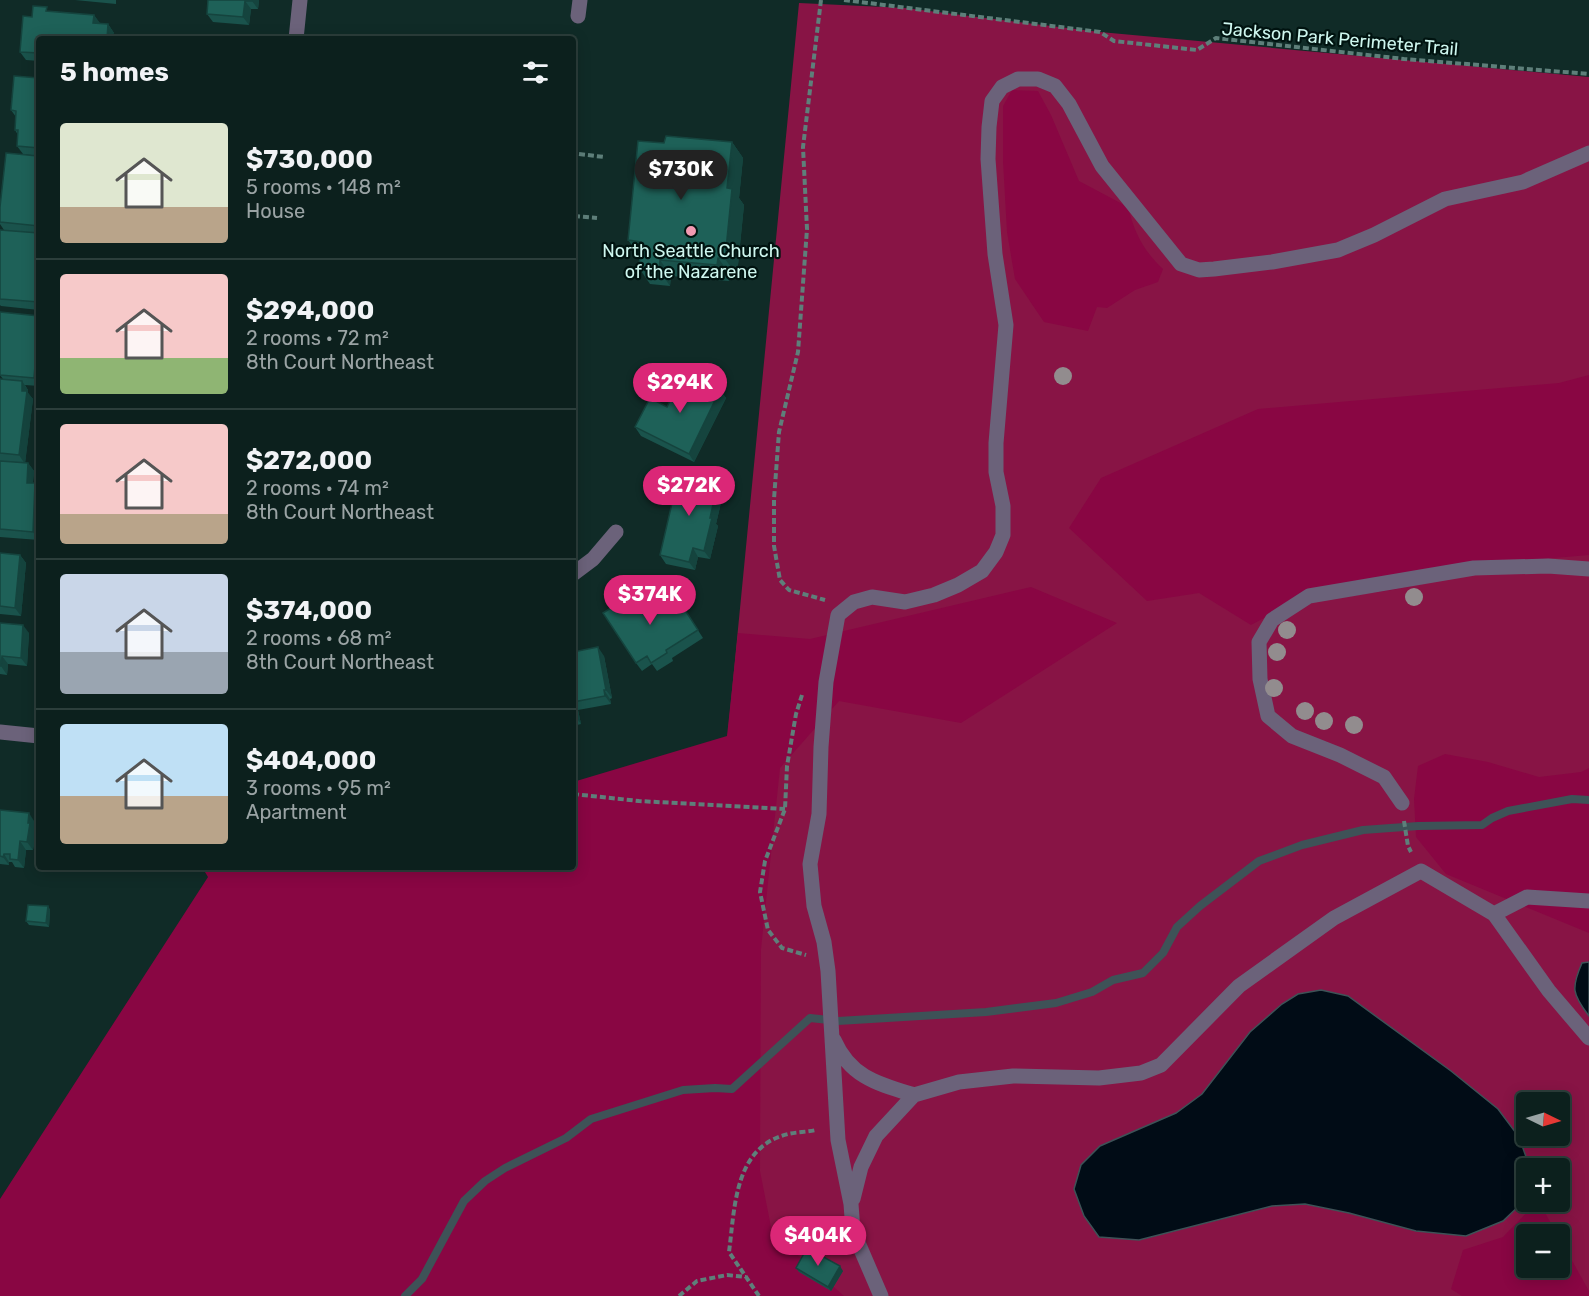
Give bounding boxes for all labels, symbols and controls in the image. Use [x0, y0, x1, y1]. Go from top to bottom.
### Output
street label: Jackson Park Perimeter Trail [1221, 18, 1459, 60]
icon: filters [519, 56, 552, 89]
text: 5 homes [60, 57, 169, 88]
text: $730,000 [246, 144, 373, 175]
icon: home [108, 147, 180, 219]
pin: $730K [639, 150, 723, 201]
text: $730K [649, 157, 713, 181]
text: 5 rooms · 148 m² [246, 175, 401, 199]
text: House [246, 199, 305, 223]
marker: North Seattle Church of the Nazarene [684, 224, 698, 238]
place label: North Seattle Church of the Nazarene [602, 240, 780, 283]
text: $294,000 [246, 295, 374, 326]
icon: home [108, 298, 180, 370]
text: 2 rooms · 72 m² [246, 326, 389, 350]
text: 8th Court Northeast [246, 350, 434, 374]
pin: $294K [638, 363, 722, 414]
text: $294K [647, 370, 713, 394]
text: $272,000 [246, 445, 372, 476]
icon: home [108, 448, 180, 520]
pin: $272K [647, 466, 731, 517]
text: $272K [657, 473, 721, 497]
text: 2 rooms · 74 m² [246, 476, 389, 500]
text: 8th Court Northeast [246, 500, 434, 524]
pin: $374K [608, 575, 692, 626]
text: $374K [618, 582, 682, 606]
text: $374,000 [246, 595, 372, 626]
icon: home [108, 598, 180, 670]
text: 2 rooms · 68 m² [246, 626, 392, 650]
text: 8th Court Northeast [246, 650, 434, 674]
text: $404,000 [246, 745, 376, 776]
icon: home [108, 748, 180, 820]
text: 3 rooms · 95 m² [246, 776, 391, 800]
text: Apartment [246, 800, 347, 824]
north arrow [1516, 1092, 1570, 1146]
map controls [1516, 1092, 1570, 1278]
button: + [1516, 1158, 1570, 1212]
pin: $404K [776, 1216, 860, 1267]
text: $404K [784, 1223, 852, 1247]
button: − [1516, 1224, 1570, 1278]

